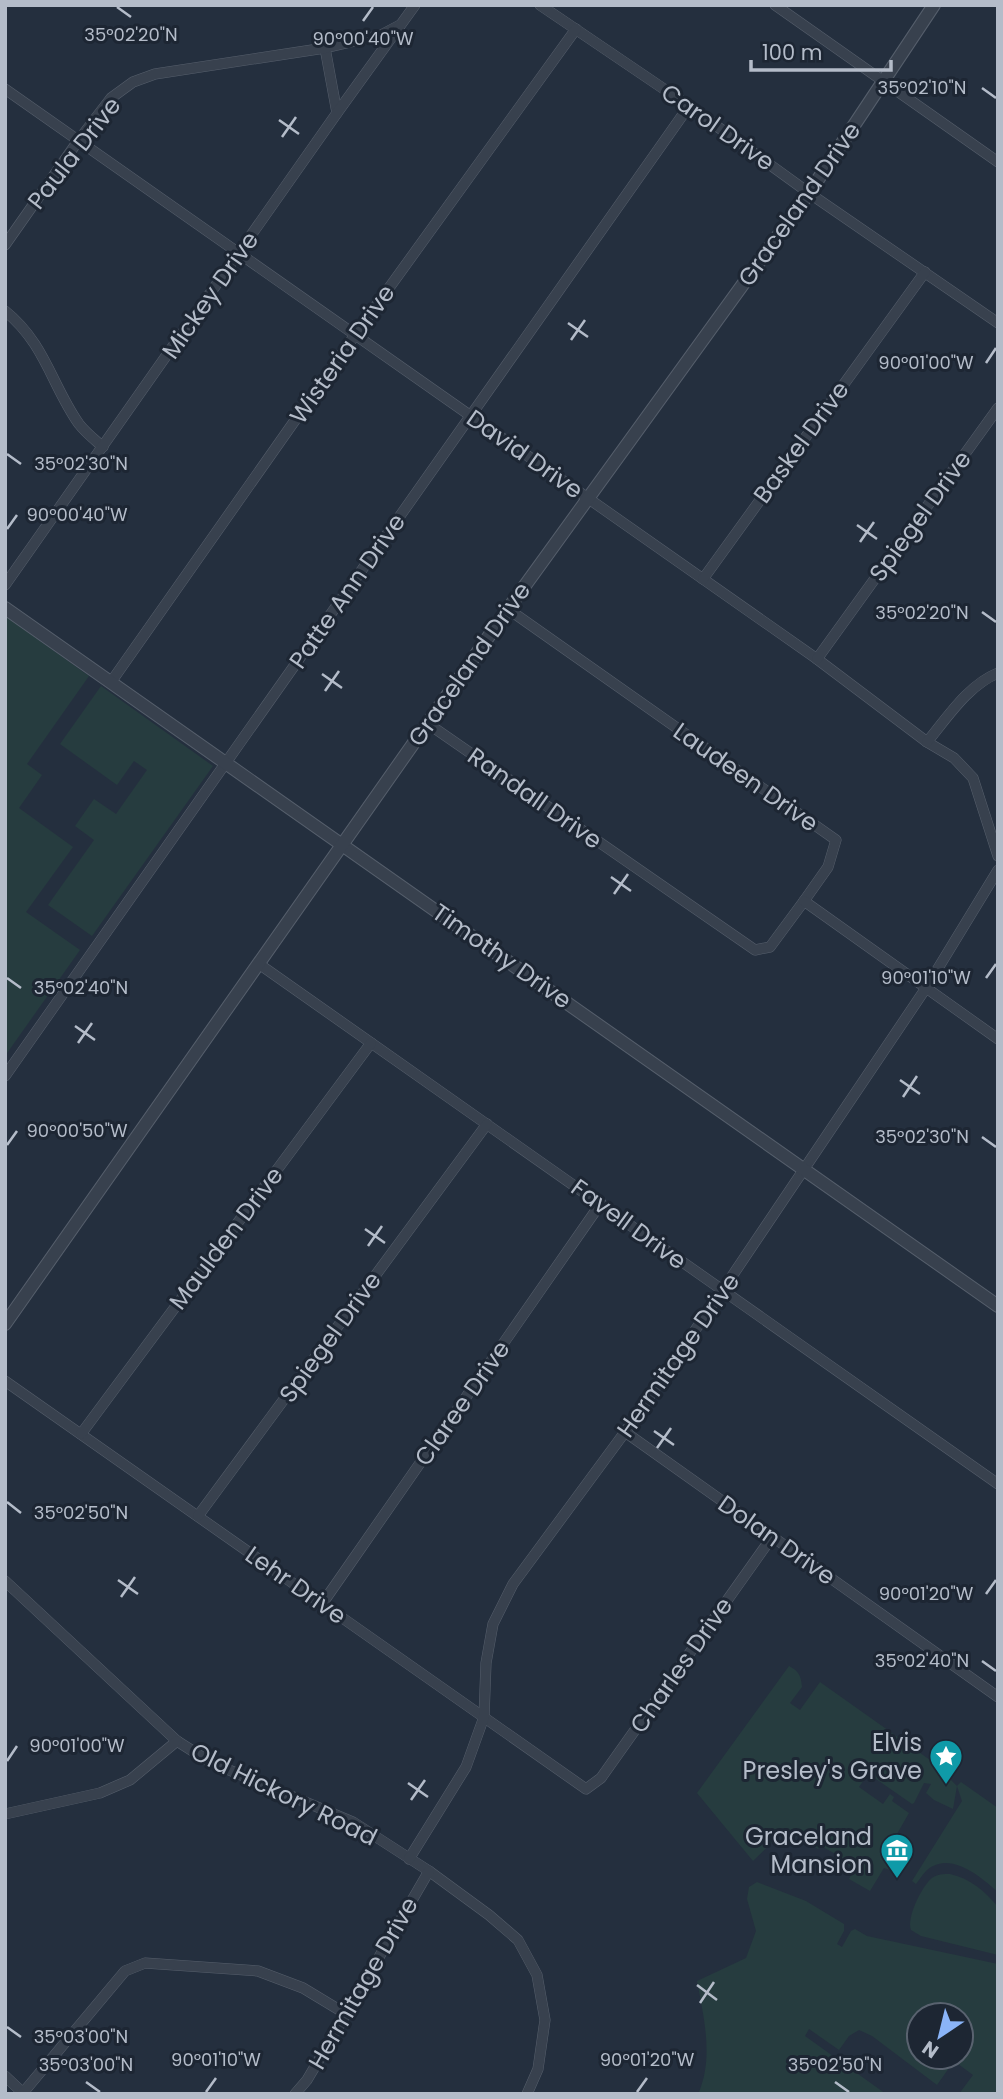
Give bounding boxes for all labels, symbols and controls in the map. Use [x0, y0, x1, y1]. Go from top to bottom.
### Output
text: 35°02'20"N [84, 22, 178, 47]
text: 90°00'40"W [313, 26, 414, 51]
scale bar [751, 28, 891, 72]
text: 100 m [762, 38, 822, 67]
text: 35°02'10"N [878, 75, 966, 100]
street label: Carol Drive [655, 76, 781, 178]
street label: Paula Drive [20, 90, 128, 216]
street label: Graceland Drive [730, 115, 868, 293]
street label: Mickey Drive [154, 225, 266, 365]
street label: Wisteria Drive [282, 278, 402, 430]
text: 90°01'00"W [878, 350, 974, 375]
street label: Baskel Drive [746, 374, 856, 510]
street label: David Drive [460, 402, 590, 506]
street label: Spiegel Drive [861, 444, 979, 588]
text: 35°02'30"N [34, 451, 128, 476]
text: 90°00'40"W [27, 502, 128, 527]
street label: Patte Ann Drive [281, 507, 413, 675]
street label: Graceland Drive [400, 575, 538, 753]
text: 35°02'20"N [875, 600, 969, 625]
street label: Laudeen Drive [667, 715, 825, 839]
street label: Randall Drive [461, 739, 609, 857]
street label: Timothy Drive [426, 896, 578, 1016]
text: 90°01'10"W [881, 965, 971, 990]
text: 35°02'40"N [34, 975, 128, 1000]
text: 90°00'50"W [27, 1118, 128, 1143]
text: 35°02'30"N [875, 1124, 969, 1149]
street label: Maulden Drive [161, 1160, 291, 1316]
street label: Favell Drive [565, 1171, 693, 1277]
street label: Spiegel Drive [271, 1265, 389, 1409]
street label: Hermitage Drive [609, 1266, 747, 1444]
street label: Claree Drive [407, 1334, 517, 1472]
street label: Dolan Drive [712, 1487, 842, 1593]
text: 35°02'50"N [34, 1500, 128, 1525]
street label: Lehr Drive [239, 1538, 353, 1632]
text: 90°01'20"W [879, 1581, 974, 1606]
street label: Charles Drive [622, 1590, 740, 1740]
text: 35°02'40"N [875, 1648, 969, 1673]
place label: Elvis Presley's Grave [743, 1726, 922, 1787]
text: 90°01'00"W [29, 1733, 125, 1758]
street label: Old Hickory Road [185, 1735, 383, 1853]
place icon: Elvis Presley's Grave [927, 1737, 965, 1786]
place label: Graceland Mansion [745, 1820, 872, 1881]
museum icon: Graceland Mansion [878, 1831, 916, 1880]
street label: Hermitage Drive [300, 1891, 426, 2075]
north arrow [905, 2001, 975, 2071]
text: 35°03'00"N [34, 2024, 128, 2049]
text: N [917, 2034, 944, 2065]
text: 90°01'10"W [171, 2047, 261, 2072]
text: 90°01'20"W [600, 2047, 695, 2072]
text: 35°03'00"N [39, 2052, 133, 2077]
text: 35°02'50"N [788, 2052, 882, 2077]

